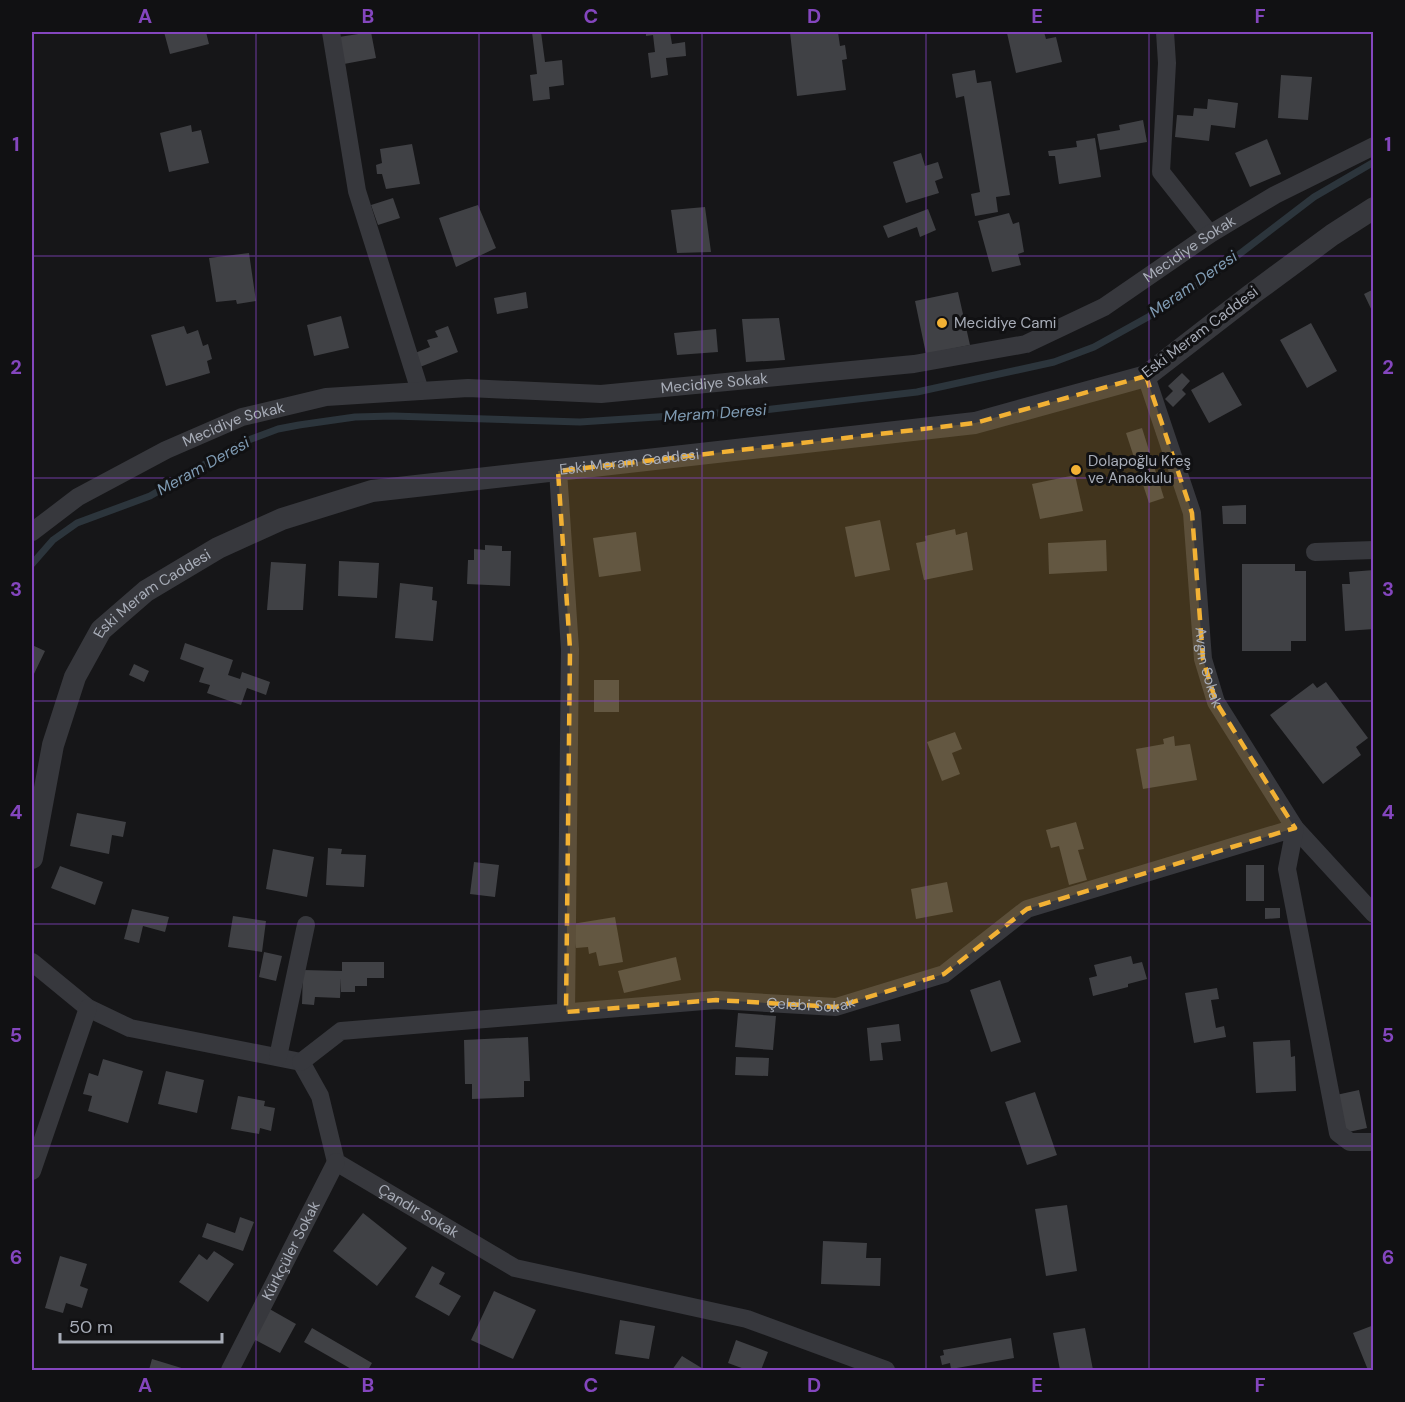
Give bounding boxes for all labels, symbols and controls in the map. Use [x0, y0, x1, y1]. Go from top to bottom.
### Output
text: A [138, 3, 152, 29]
text: B [362, 3, 374, 29]
text: C [584, 3, 598, 29]
text: D [807, 3, 821, 29]
text: E [1031, 3, 1043, 29]
text: F [1254, 3, 1266, 29]
text: 1 [12, 131, 20, 157]
text: 1 [1384, 131, 1392, 157]
street label: Mecidiye Sokak [1139, 211, 1240, 287]
water label: Meram Deresi [1145, 245, 1242, 322]
street label: Eski Meram Caddesi [1138, 282, 1262, 382]
place label: Mecidiye Cami [954, 313, 1056, 333]
marker: Mecidiye Cami [935, 316, 949, 330]
text: 2 [10, 354, 22, 380]
text: 2 [1382, 354, 1394, 380]
street label: Mecidiye Sokak [660, 368, 769, 398]
street label: Mecidiye Sokak [179, 397, 287, 452]
water label: Meram Deresi [663, 399, 768, 427]
water label: Meram Deresi [153, 431, 254, 500]
street label: Eski Meram Caddesi [558, 444, 700, 480]
place label: Dolapoğlu Kreş ve Anaokulu [1088, 451, 1191, 488]
marker: Dolapoğlu Kreş ve Anaokulu [1069, 463, 1083, 477]
street label: Eski Meram Caddesi [89, 545, 214, 641]
text: 3 [10, 576, 22, 602]
text: 3 [1382, 576, 1394, 602]
street label: Avgın Sokak [1191, 626, 1227, 712]
text: 4 [10, 799, 23, 825]
text: 4 [1382, 799, 1395, 825]
street label: Çelebi Sokak [766, 992, 858, 1017]
text: 5 [10, 1022, 22, 1048]
text: 5 [1382, 1022, 1394, 1048]
street label: Çandır Sokak [374, 1179, 463, 1243]
street label: Kürkçüler Sokak [257, 1197, 325, 1304]
text: 6 [10, 1244, 22, 1270]
text: 6 [1382, 1244, 1394, 1270]
scale bar [60, 1306, 222, 1344]
text: 50 m [69, 1315, 113, 1339]
text: A [138, 1372, 152, 1398]
text: B [362, 1372, 374, 1398]
text: C [584, 1372, 598, 1398]
text: D [807, 1372, 821, 1398]
text: E [1031, 1372, 1043, 1398]
text: F [1254, 1372, 1266, 1398]

